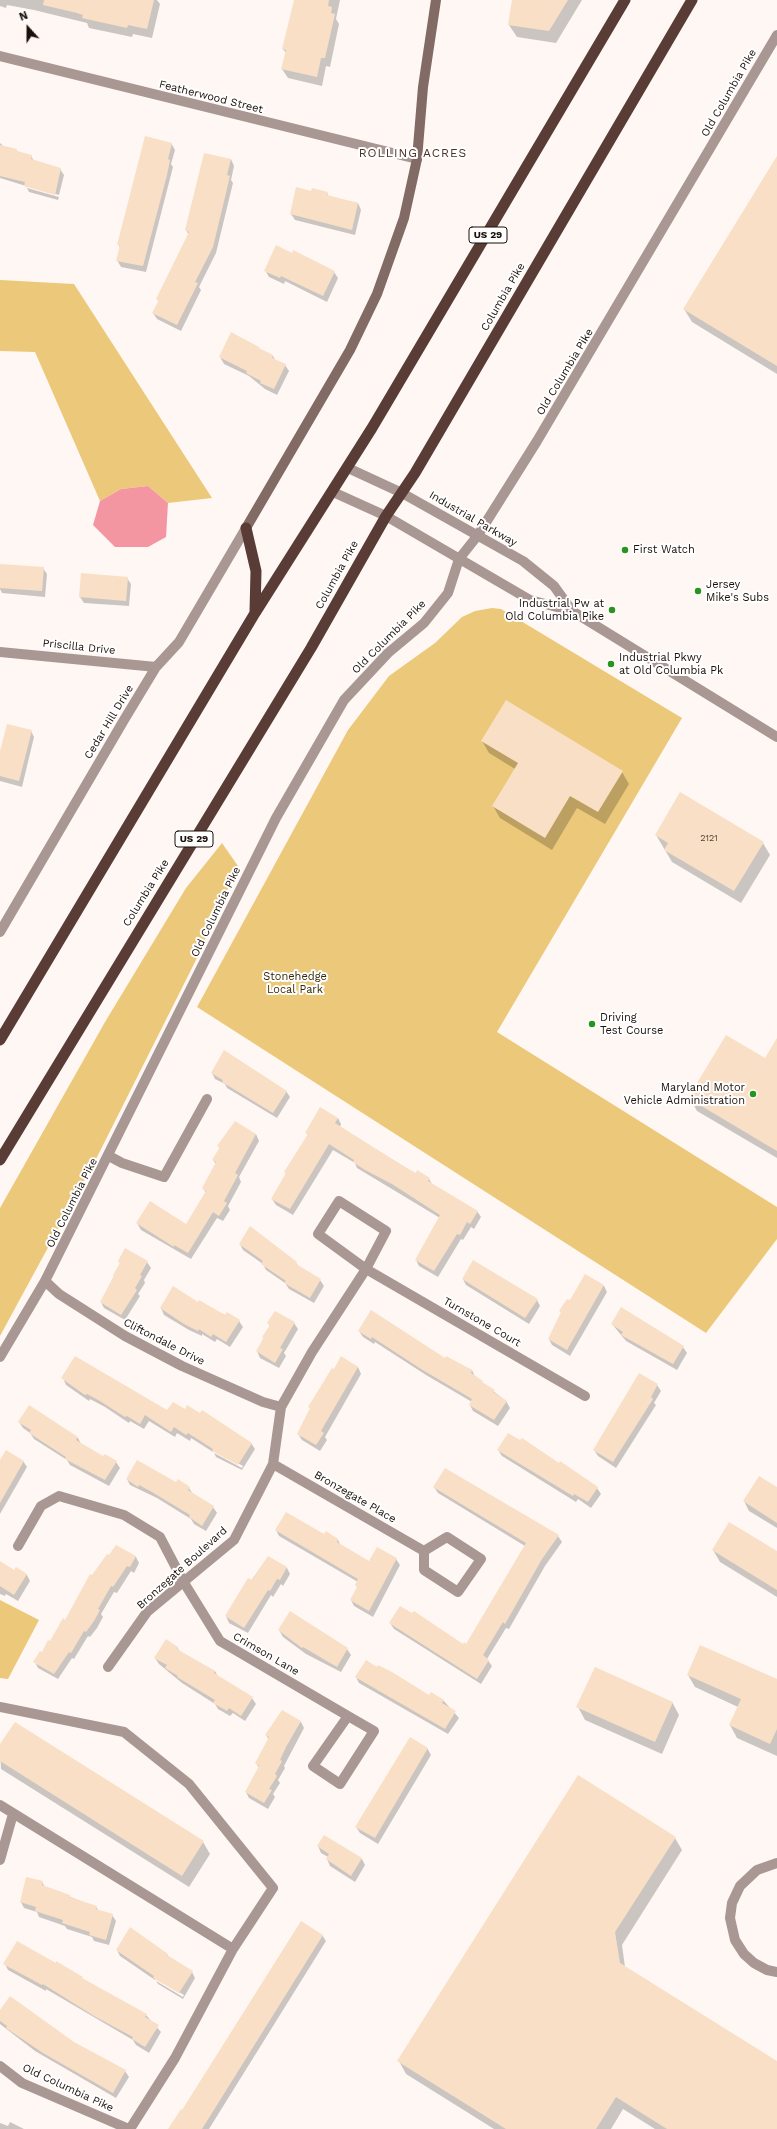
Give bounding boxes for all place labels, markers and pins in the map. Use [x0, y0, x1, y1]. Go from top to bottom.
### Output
place label: First Watch [633, 543, 695, 557]
marker: First Watch [620, 545, 630, 555]
place label: Jersey Mike's Subs [706, 578, 769, 604]
marker: Jersey Mike's Subs [693, 586, 703, 596]
place label: Industrial Pw at Old Columbia Pike [505, 597, 604, 623]
marker: Industrial Pw at Old Columbia Pike [607, 605, 617, 615]
place label: Industrial Pkwy at Old Columbia Pk [619, 651, 723, 677]
marker: Industrial Pkwy at Old Columbia Pk [606, 659, 616, 669]
place label: Driving Test Course [600, 1011, 663, 1037]
marker: Driving Test Course [587, 1019, 597, 1029]
place label: Maryland Motor Vehicle Administration [624, 1081, 745, 1107]
marker: Maryland Motor Vehicle Administration [748, 1089, 758, 1099]

